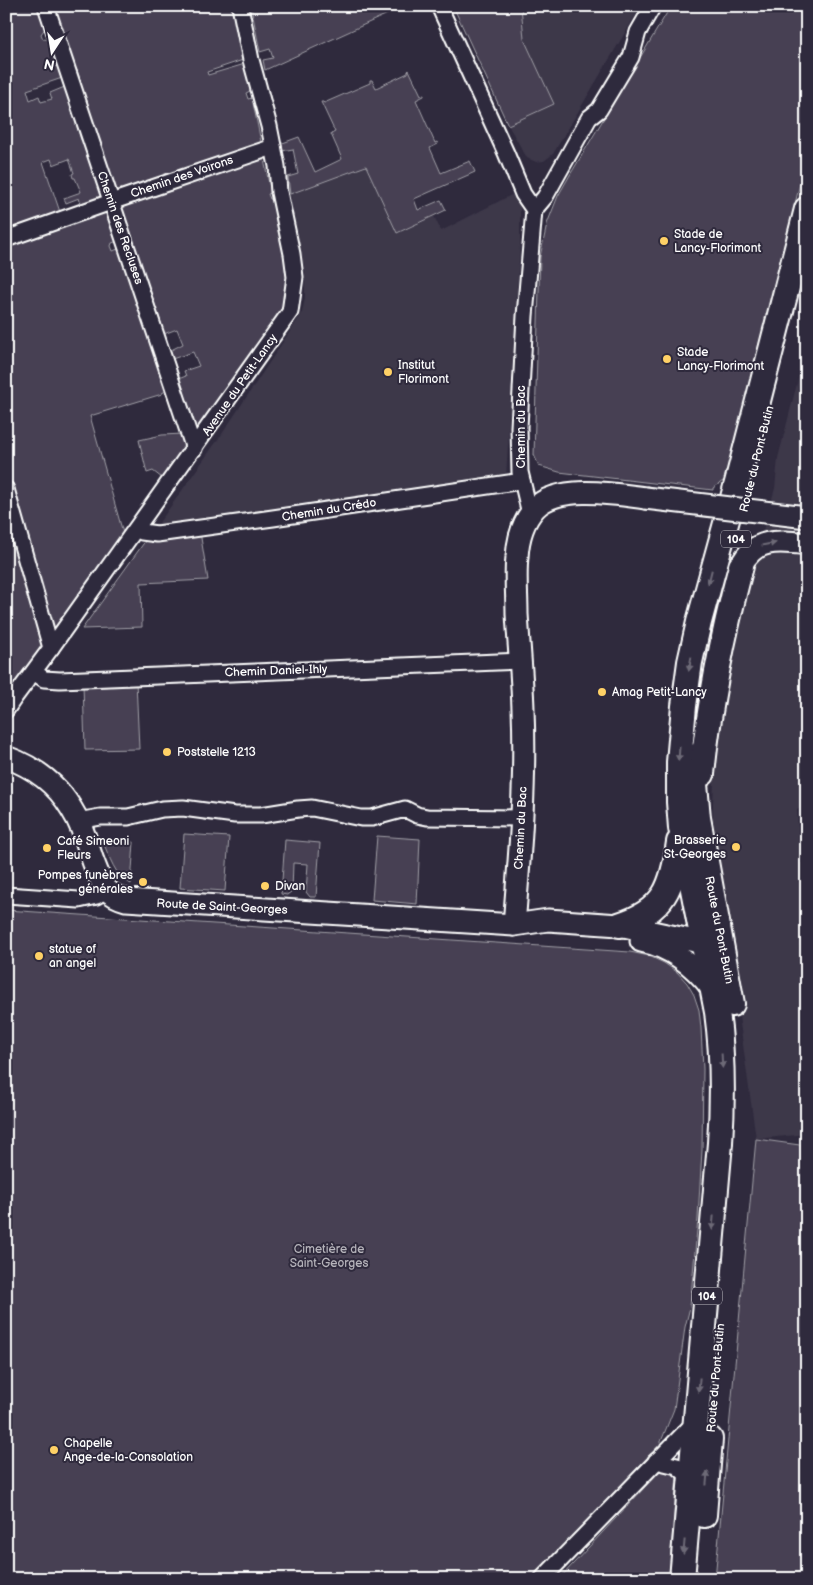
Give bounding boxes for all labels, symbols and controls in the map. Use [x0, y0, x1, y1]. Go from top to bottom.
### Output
north arrow [28, 28, 78, 78]
text: N [42, 55, 56, 74]
street label: Chemin des Voirons [129, 152, 235, 202]
street label: Chemin des Recluses [94, 169, 146, 287]
place label: Stade de Lancy-Florimont [674, 227, 761, 256]
marker: Stade de Lancy-Florimont [658, 235, 670, 247]
street label: Avenue du Petit-Lancy [199, 331, 281, 439]
place label: Stade Lancy-Florimont [677, 345, 764, 374]
marker: Stade Lancy-Florimont [661, 353, 673, 365]
place label: Institut Florimont [398, 358, 449, 387]
marker: Institut Florimont [382, 366, 394, 378]
street label: Chemin du Bac [514, 385, 529, 469]
street label: Route du Pont-Butin [737, 404, 778, 514]
street label: Chemin du Crédo [281, 495, 377, 525]
road number: 104 [721, 530, 751, 548]
one-way arrow [761, 539, 777, 547]
one-way arrow [706, 570, 714, 585]
one-way arrow [686, 656, 694, 672]
street label: Chemin Daniel-Ihly [224, 662, 328, 680]
place label: Amag Petit-Lancy [612, 685, 707, 700]
marker: Amag Petit-Lancy [596, 686, 608, 698]
place label: Poststelle 1213 [177, 745, 256, 760]
marker: Poststelle 1213 [161, 746, 173, 758]
one-way arrow [675, 746, 683, 762]
street label: Chemin du Bac [511, 786, 531, 870]
place label: Brasserie St-Georges [664, 833, 726, 862]
place label: Café Simeoni Fleurs [57, 834, 129, 863]
marker: Brasserie St-Georges [730, 841, 742, 853]
marker: Café Simeoni Fleurs [41, 842, 53, 854]
place label: Pompes funèbres générales [38, 868, 133, 897]
street label: Route du Pont-Butin [701, 875, 737, 985]
marker: Pompes funèbres générales [137, 876, 149, 888]
place label: Divan [275, 879, 306, 894]
marker: Divan [259, 880, 271, 892]
street label: Route de Saint-Georges [156, 896, 288, 918]
place label: statue of an angel [49, 942, 96, 971]
marker: statue of an angel [33, 950, 45, 962]
one-way arrow [718, 1053, 726, 1069]
one-way arrow [709, 1215, 717, 1231]
park label: Cimetière de Saint-Georges [290, 1242, 368, 1271]
road number: 104 [692, 1288, 722, 1304]
street label: Route du Pont-Butin [704, 1323, 728, 1433]
one-way arrow [694, 1377, 702, 1393]
place label: Chapelle Ange-de-la-Consolation [64, 1436, 193, 1465]
marker: Chapelle Ange-de-la-Consolation [48, 1444, 60, 1456]
one-way arrow [703, 1470, 711, 1486]
one-way arrow [680, 1539, 688, 1555]

